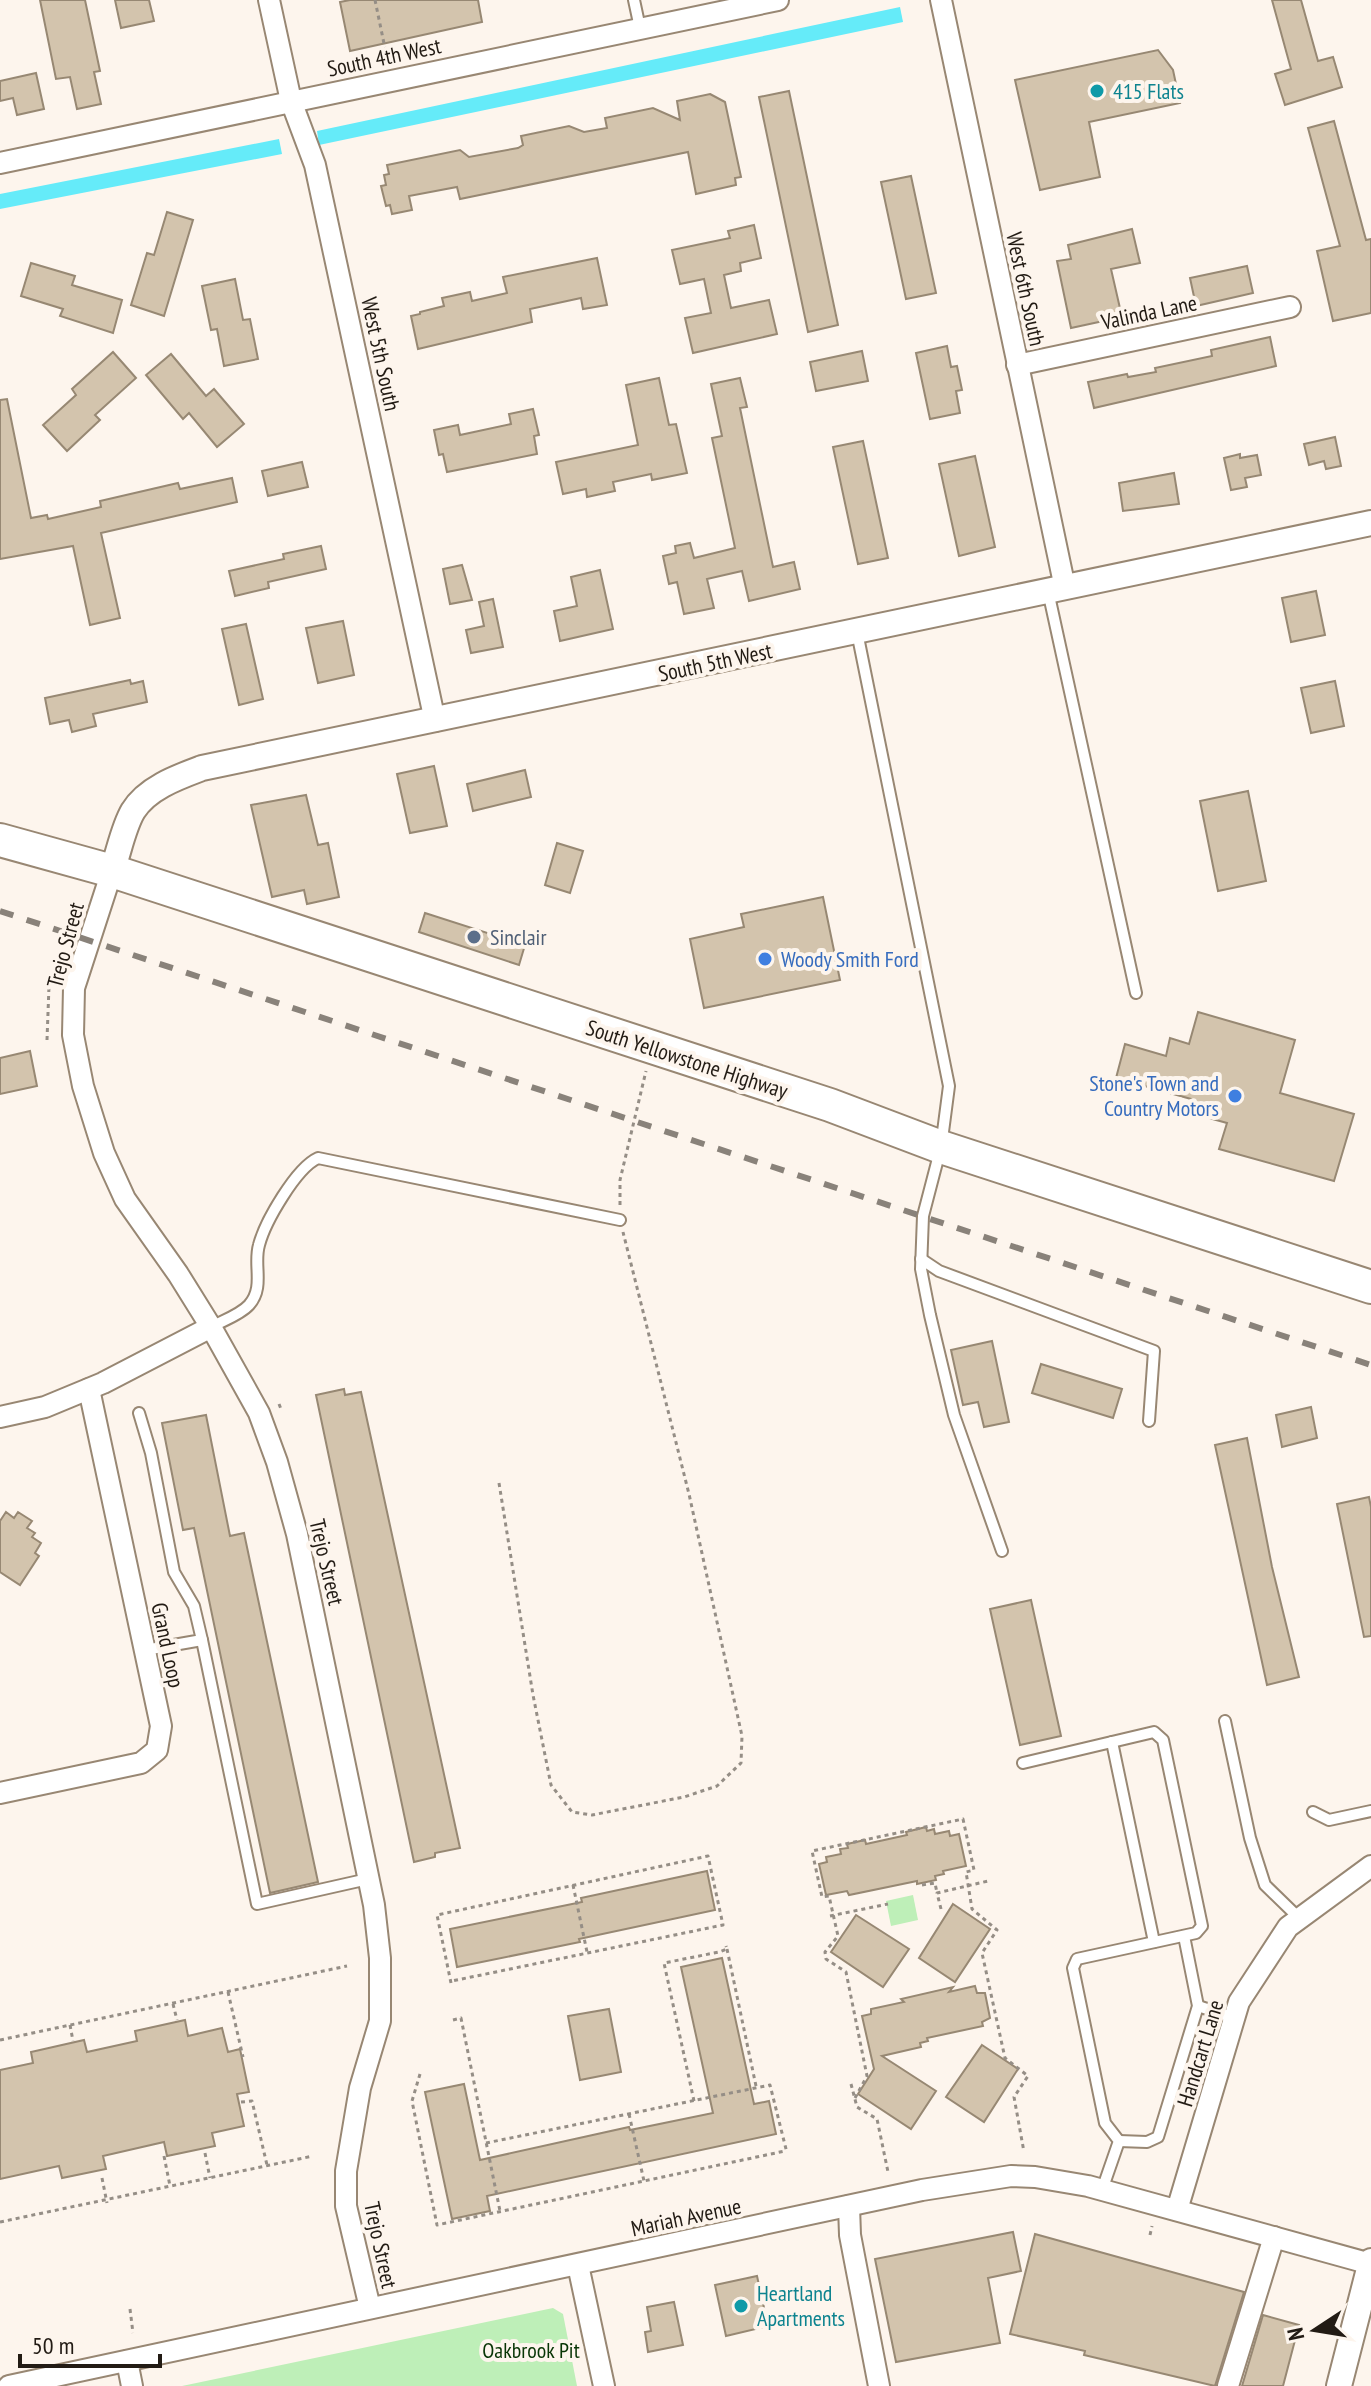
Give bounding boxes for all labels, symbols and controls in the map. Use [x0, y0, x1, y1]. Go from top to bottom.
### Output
street label: South 4th West [325, 31, 443, 83]
place label: 415 Flats [1113, 77, 1184, 105]
marker: 415 Flats [1088, 82, 1106, 100]
street label: West 6th South [1000, 229, 1052, 349]
street label: Valinda Lane [1098, 288, 1199, 336]
street label: West 5th South [355, 294, 407, 414]
street label: South 5th West [656, 636, 774, 688]
street label: Trejo Street [40, 899, 90, 991]
place label: Sinclair [490, 923, 546, 951]
marker: Sinclair [465, 928, 483, 946]
place label: Woody Smith Ford [781, 945, 919, 973]
marker: Woody Smith Ford [756, 950, 774, 968]
street label: South Yellowstone Highway [583, 1013, 792, 1105]
place label: Stone's Town and Country Motors [1089, 1069, 1219, 1122]
marker: Stone's Town and Country Motors [1226, 1087, 1244, 1105]
street label: Trejo Street [304, 1516, 350, 1608]
street label: Grand Loop [145, 1600, 191, 1690]
street label: Handcart Lane [1171, 1996, 1229, 2110]
street label: Mariah Avenue [628, 2192, 744, 2242]
street label: Trejo Street [358, 2199, 404, 2291]
place label: Heartland Apartments [757, 2279, 845, 2332]
north arrow [1275, 2290, 1355, 2370]
marker: Heartland Apartments [732, 2297, 750, 2315]
scale bar [20, 2318, 160, 2368]
text: N [1281, 2325, 1310, 2343]
text: 50 m [32, 2330, 74, 2361]
park label: Oakbrook Pit [482, 2336, 580, 2364]

